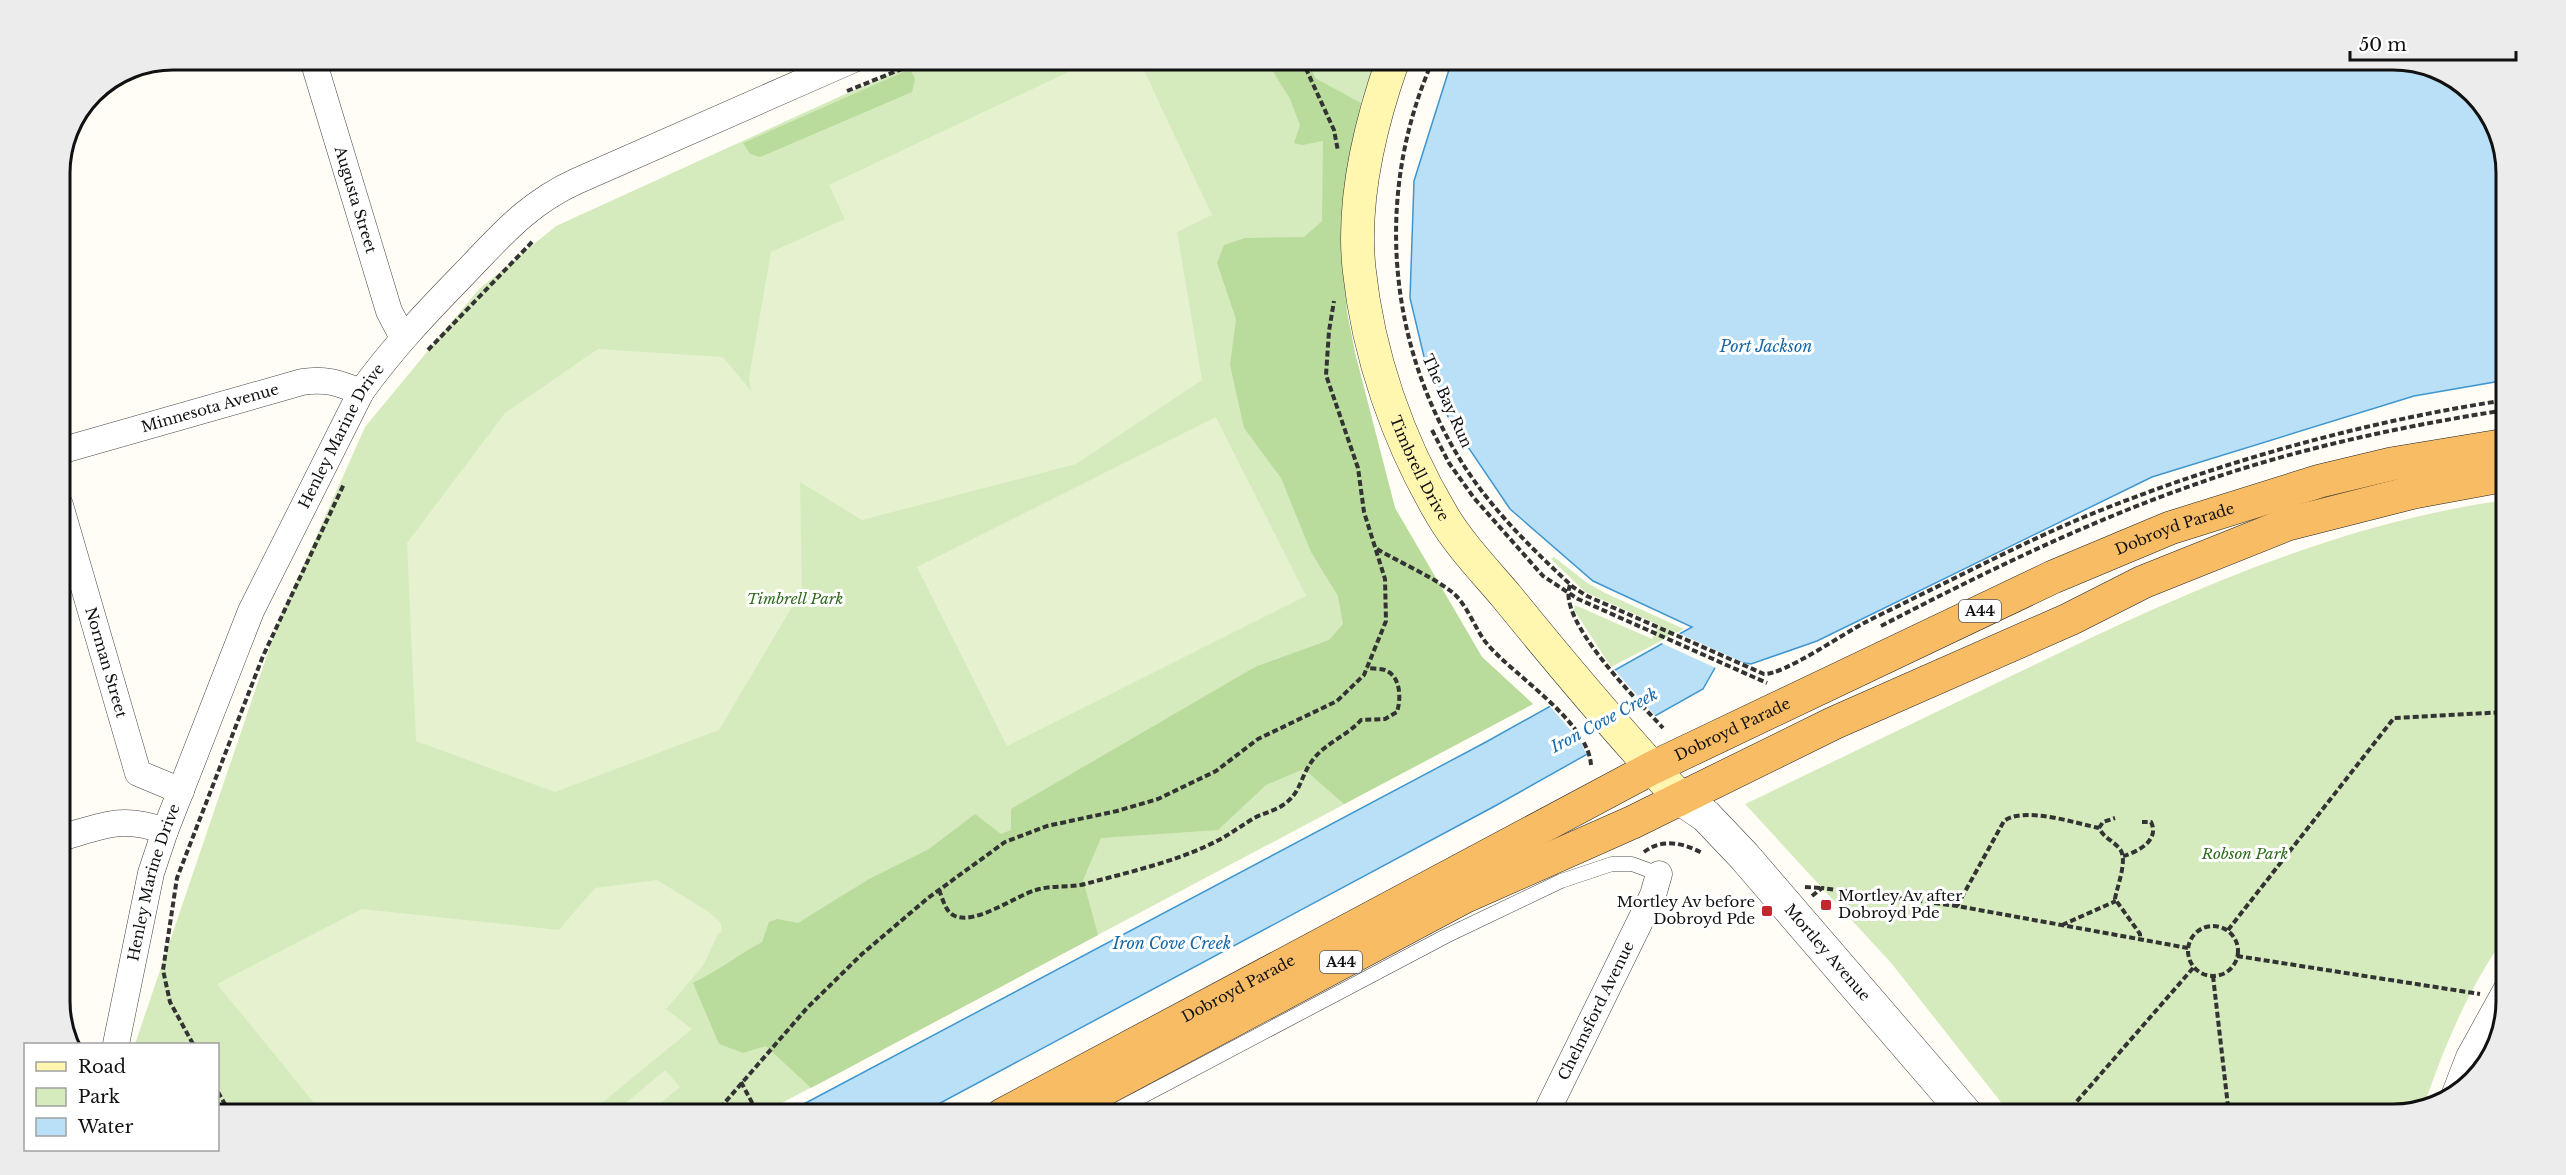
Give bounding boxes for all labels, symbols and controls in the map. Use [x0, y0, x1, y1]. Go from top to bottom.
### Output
scale bar [2350, 24, 2516, 62]
text: 50 m [2359, 34, 2407, 56]
street label: Augusta Street [330, 143, 381, 256]
water label: Port Jackson [1719, 336, 1812, 356]
street label: The Bay Run [1418, 351, 1477, 451]
street label: Henley Marine Drive [294, 359, 388, 512]
street label: Minnesota Avenue [139, 379, 281, 436]
street label: Timbrell Drive [1386, 413, 1453, 524]
street label: Dobroyd Parade [2112, 498, 2237, 559]
park label: Timbrell Park [747, 589, 843, 608]
road number: A44 [1959, 600, 2001, 622]
street label: Norman Street [81, 605, 131, 720]
water label: Iron Cove Creek [1546, 683, 1661, 757]
street label: Dobroyd Parade [1671, 694, 1793, 765]
street label: Henley Marine Drive [123, 801, 184, 963]
park label: Robson Park [2201, 844, 2288, 863]
place label: Mortley Av after Dobroyd Pde [1838, 886, 1963, 922]
place label: Mortley Av before Dobroyd Pde [1617, 892, 1755, 928]
marker: Mortley Av after Dobroyd Pde [1819, 898, 1833, 912]
street label: Mortley Avenue [1781, 900, 1875, 1005]
marker: Mortley Av before Dobroyd Pde [1760, 904, 1774, 918]
water label: Iron Cove Creek [1112, 933, 1231, 953]
street label: Chelmsford Avenue [1554, 938, 1638, 1083]
street label: Dobroyd Parade [1178, 950, 1298, 1026]
road number: A44 [1320, 951, 1362, 973]
legend [24, 1043, 219, 1151]
text: Road [78, 1056, 126, 1078]
text: Park [78, 1086, 120, 1108]
text: Water [77, 1116, 134, 1138]

